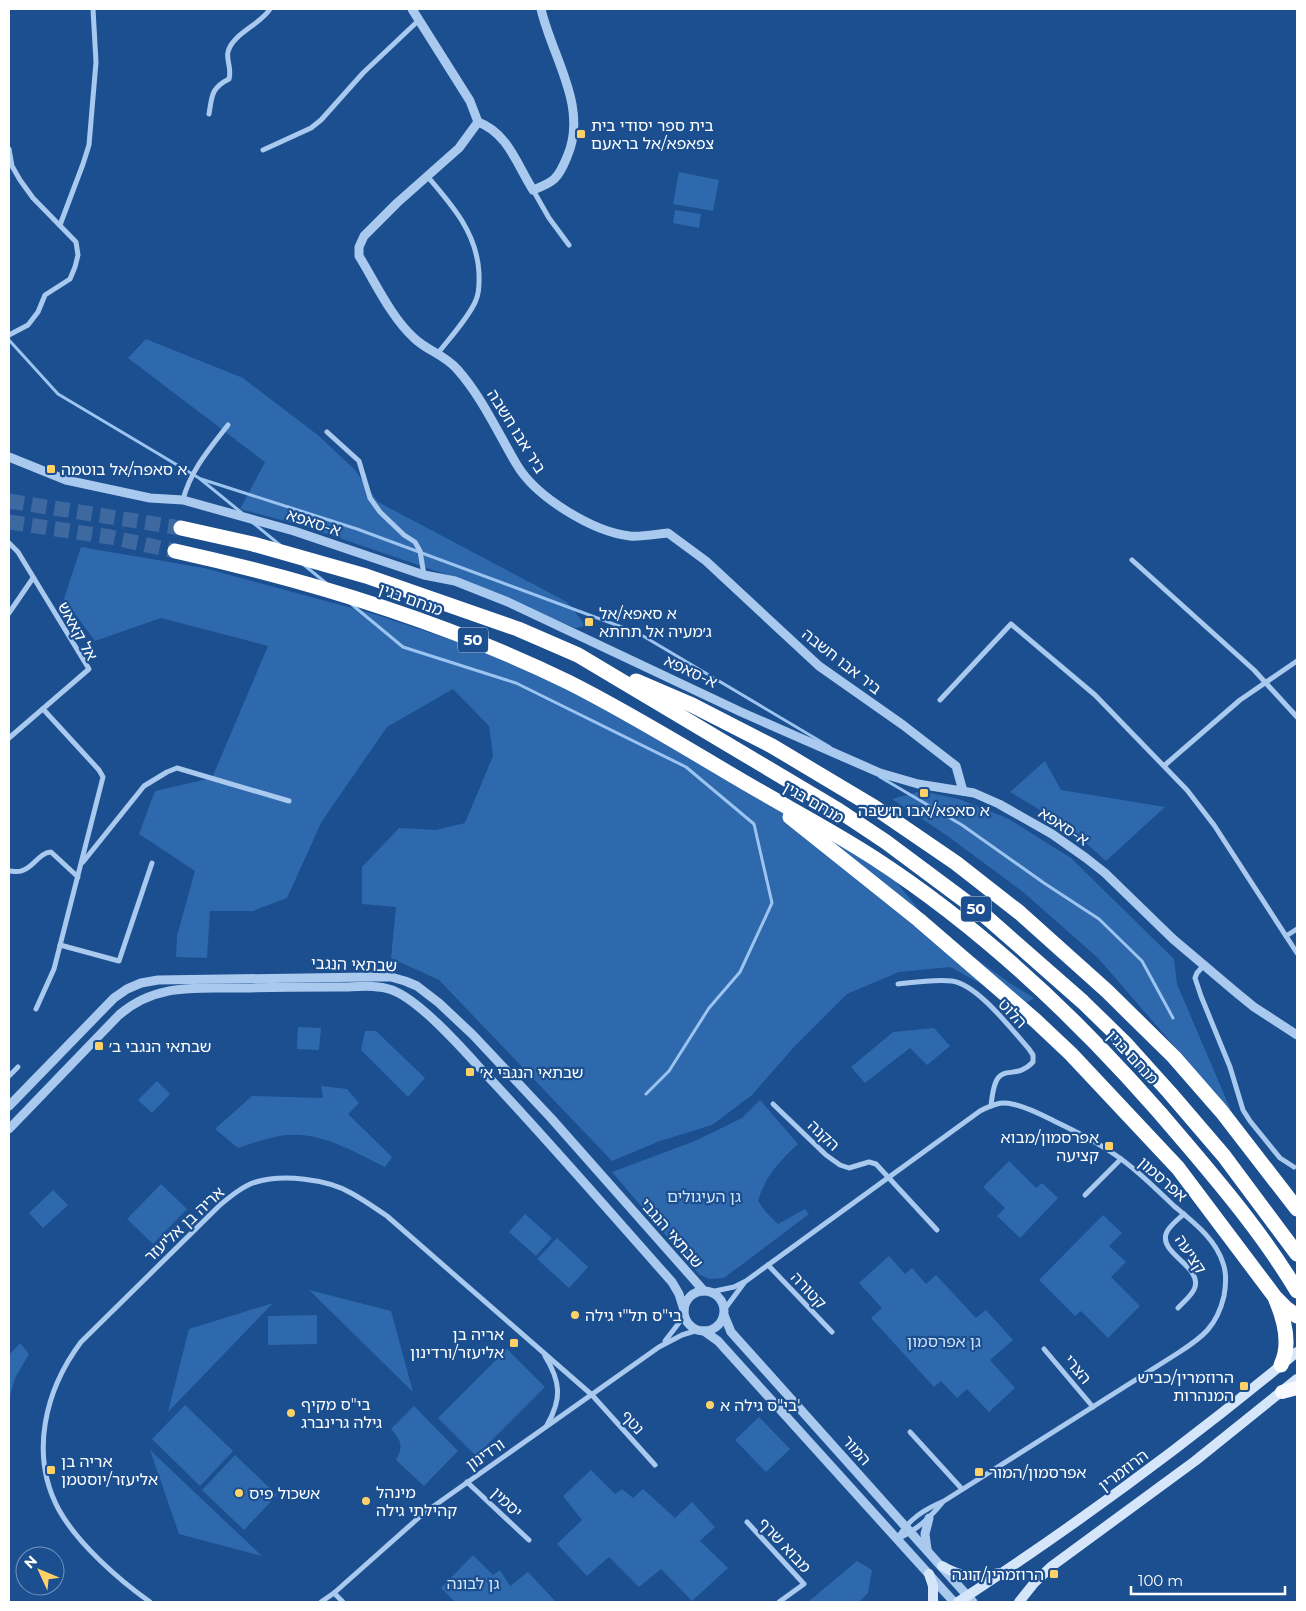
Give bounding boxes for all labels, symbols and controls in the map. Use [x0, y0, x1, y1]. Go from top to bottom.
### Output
place label: בית ספר יסודי בית צפאפא/אל בראעם [591, 116, 714, 153]
marker: בית ספר יסודי בית צפאפא/אל בראעם [575, 128, 587, 140]
street label: ביר אבו חשבה [483, 386, 550, 477]
place label: א סאפה/אל בוטמה [61, 460, 187, 479]
marker: א סאפה/אל בוטמה [45, 463, 57, 475]
street label: א-סאפא [284, 505, 343, 540]
street label: מנחם בגין [376, 579, 446, 620]
street label: אל קאאש [54, 599, 101, 664]
place label: א סאפא/אל ג׳מעיה אל תחתא [599, 604, 712, 641]
marker: א סאפא/אל ג׳מעיה אל תחתא [583, 616, 595, 628]
street label: ביר אבו חשבה [798, 625, 885, 698]
road number: 50 [458, 628, 488, 652]
street label: א-סאפא [661, 651, 720, 692]
street label: מנחם בגין [780, 777, 847, 827]
marker: א סאפא/אבו ח׳שבה [918, 787, 930, 799]
place label: א סאפא/אבו ח׳שבה [858, 801, 990, 820]
street label: א-סאפא [1035, 803, 1092, 850]
road number: 50 [961, 896, 991, 922]
street label: שבתאי הנגבי [311, 954, 397, 975]
street label: הלוט [994, 995, 1031, 1032]
street label: מנחם בגין [1103, 1026, 1162, 1088]
place label: שבתאי הנגבי ב׳ [109, 1037, 211, 1056]
marker: שבתאי הנגבי ב׳ [93, 1040, 105, 1052]
place label: שבתאי הנגבי א׳ [480, 1063, 583, 1082]
marker: שבתאי הנגבי א׳ [464, 1066, 476, 1078]
street label: הקנה [804, 1116, 843, 1155]
place label: אפרסמון/מבוא קציעה [1000, 1128, 1099, 1165]
marker: אפרסמון/מבוא קציעה [1103, 1140, 1115, 1152]
street label: אפרסמון [1134, 1153, 1191, 1206]
street label: אריה בן אליעזר [141, 1183, 228, 1266]
park label: גן העיגולים [667, 1187, 741, 1206]
street label: שבתאי הנגבי [636, 1195, 707, 1272]
street label: קציעה [1171, 1231, 1210, 1277]
street label: קטורה [787, 1268, 830, 1313]
place label: בי"ס תל"י גילה [585, 1306, 682, 1325]
marker: בי"ס תל"י גילה [569, 1309, 581, 1321]
place label: אריה בן אליעזר/ורדינון [410, 1325, 504, 1362]
park label: גן אפרסמון [907, 1332, 981, 1351]
marker: אריה בן אליעזר/ורדינון [508, 1337, 520, 1349]
street label: הצרי [1060, 1351, 1095, 1388]
place label: הרוזמרין/כביש המנהרות [1137, 1368, 1234, 1405]
marker: הרוזמרין/כביש המנהרות [1238, 1380, 1250, 1392]
place label: בי"ס מקיף גילה גרינברג [301, 1395, 382, 1432]
place label: בי"ס גילה א' [720, 1396, 800, 1415]
marker: בי"ס גילה א' [704, 1399, 716, 1411]
street label: נטף [617, 1406, 648, 1438]
marker: בי"ס מקיף גילה גרינברג [285, 1407, 297, 1419]
street label: המור [838, 1431, 875, 1469]
street label: ורדינון [462, 1434, 508, 1474]
street label: הרוזמרין [1095, 1446, 1152, 1495]
place label: אריה בן אליעזר/יוסטמן [61, 1452, 158, 1489]
place label: אפרסמון/המור [989, 1463, 1086, 1482]
marker: אריה בן אליעזר/יוסטמן [45, 1464, 57, 1476]
marker: אפרסמון/המור [973, 1466, 985, 1478]
place label: מינהל קהילתי גילה [376, 1483, 457, 1520]
street label: יסמין [487, 1483, 526, 1521]
place label: אשכול פיס [249, 1484, 320, 1503]
marker: אשכול פיס [233, 1487, 245, 1499]
marker: מינהל קהילתי גילה [360, 1495, 372, 1507]
street label: מבוא שרף [754, 1514, 815, 1577]
north arrow [15, 1546, 65, 1596]
text: N [20, 1552, 41, 1572]
scale bar [1131, 1564, 1285, 1596]
place label: הרוזמרין/דוגה [952, 1565, 1044, 1584]
marker: הרוזמרין/דוגה [1048, 1568, 1060, 1580]
text: 100 m [1138, 1571, 1183, 1590]
park label: גן לבונה [446, 1574, 500, 1593]

